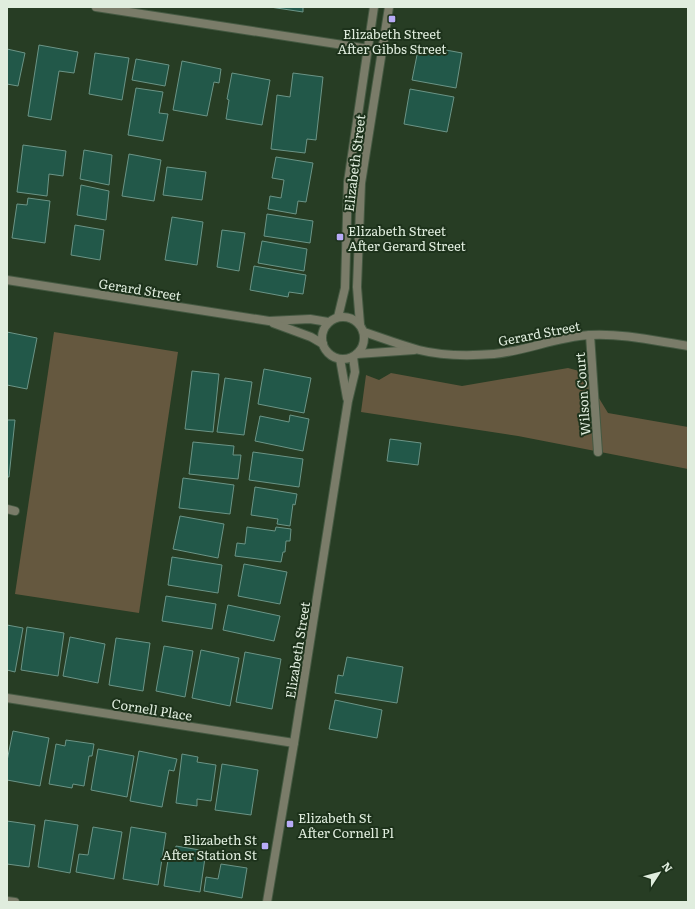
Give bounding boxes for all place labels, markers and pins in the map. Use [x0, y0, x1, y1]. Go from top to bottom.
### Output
marker: Elizabeth Street After Gibbs Street [387, 14, 397, 24]
place label: Elizabeth Street After Gibbs Street [337, 24, 447, 58]
place label: Elizabeth Street After Gerard Street [348, 221, 466, 255]
marker: Elizabeth Street After Gerard Street [335, 232, 345, 242]
place label: Elizabeth St After Cornell Pl [298, 808, 394, 842]
marker: Elizabeth St After Cornell Pl [285, 819, 295, 829]
place label: Elizabeth St After Station St [162, 830, 258, 864]
marker: Elizabeth St After Station St [260, 841, 270, 851]

